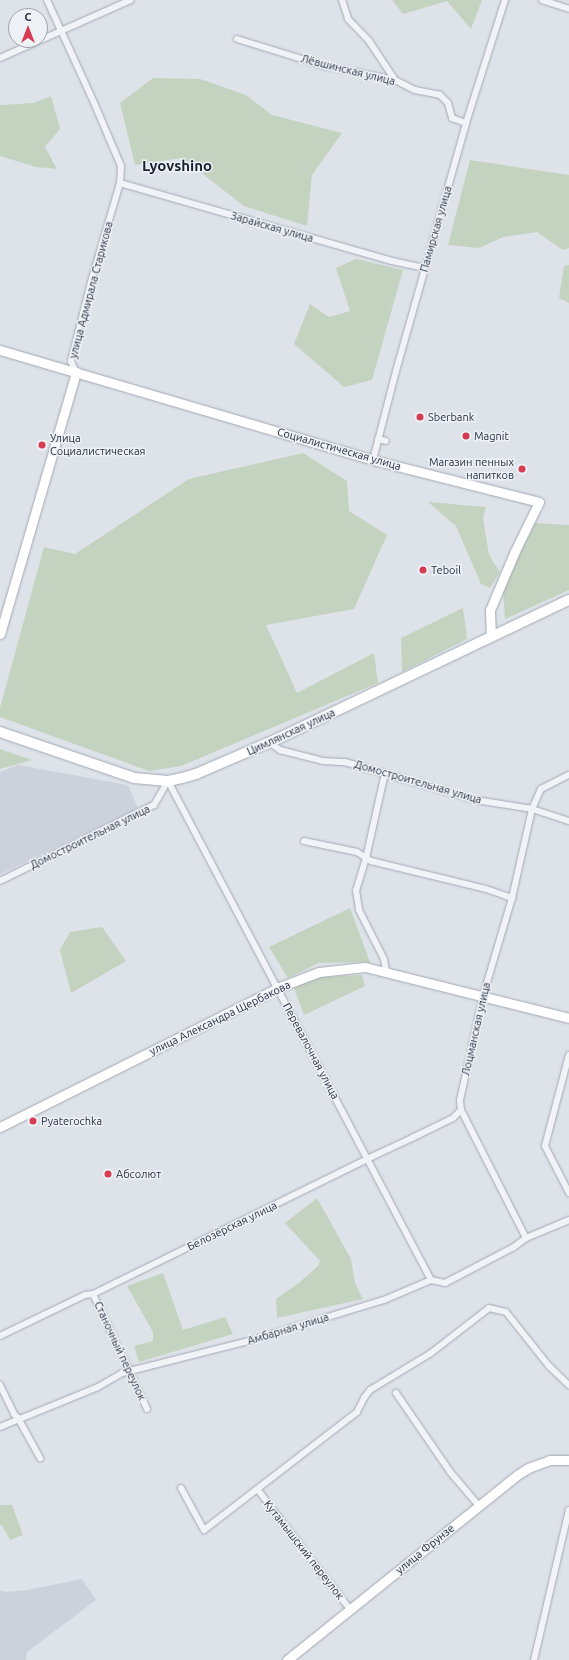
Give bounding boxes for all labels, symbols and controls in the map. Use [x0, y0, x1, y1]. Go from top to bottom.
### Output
north arrow [8, 8, 48, 48]
text: С [24, 11, 32, 23]
street label: Лёвшинская улица [300, 52, 396, 88]
district label: Lyovshino [142, 157, 212, 175]
street label: Памирская улица [417, 184, 455, 274]
street label: Зарайская улица [229, 209, 315, 245]
street label: улица Адмирала Старикова [66, 220, 116, 360]
place label: Sberbank [428, 410, 474, 424]
marker: Sberbank [415, 412, 425, 422]
street label: Социалистическая улица [276, 425, 402, 473]
place label: Magnit [474, 429, 509, 443]
marker: Magnit [461, 431, 471, 441]
place label: Улица Социалистическая [50, 432, 146, 458]
marker: Улица Социалистическая [37, 440, 47, 450]
place label: Магазин пенных напитков [429, 456, 514, 482]
marker: Магазин пенных напитков [517, 464, 527, 474]
place label: Teboil [431, 563, 461, 577]
marker: Teboil [418, 565, 428, 575]
street label: Цимлянская улица [245, 706, 337, 758]
street label: Домостроительная улица [353, 757, 483, 807]
street label: Домостроительная улица [28, 802, 152, 872]
street label: улица Александра Щербакова [147, 978, 293, 1058]
street label: Лоцманская улица [459, 981, 493, 1077]
street label: Перевалочная улица [280, 1001, 342, 1101]
place label: Pyaterochka [41, 1114, 102, 1128]
marker: Pyaterochka [28, 1116, 38, 1126]
place label: Абсолют [116, 1167, 161, 1181]
marker: Абсолют [103, 1169, 113, 1179]
street label: Белозёрская улица [185, 1199, 279, 1253]
street label: Станочный переулок [91, 1299, 149, 1403]
street label: Амбарная улица [246, 1310, 330, 1348]
street label: Кутамышский переулок [261, 1498, 347, 1602]
street label: улица Фрунзе [393, 1521, 457, 1577]

